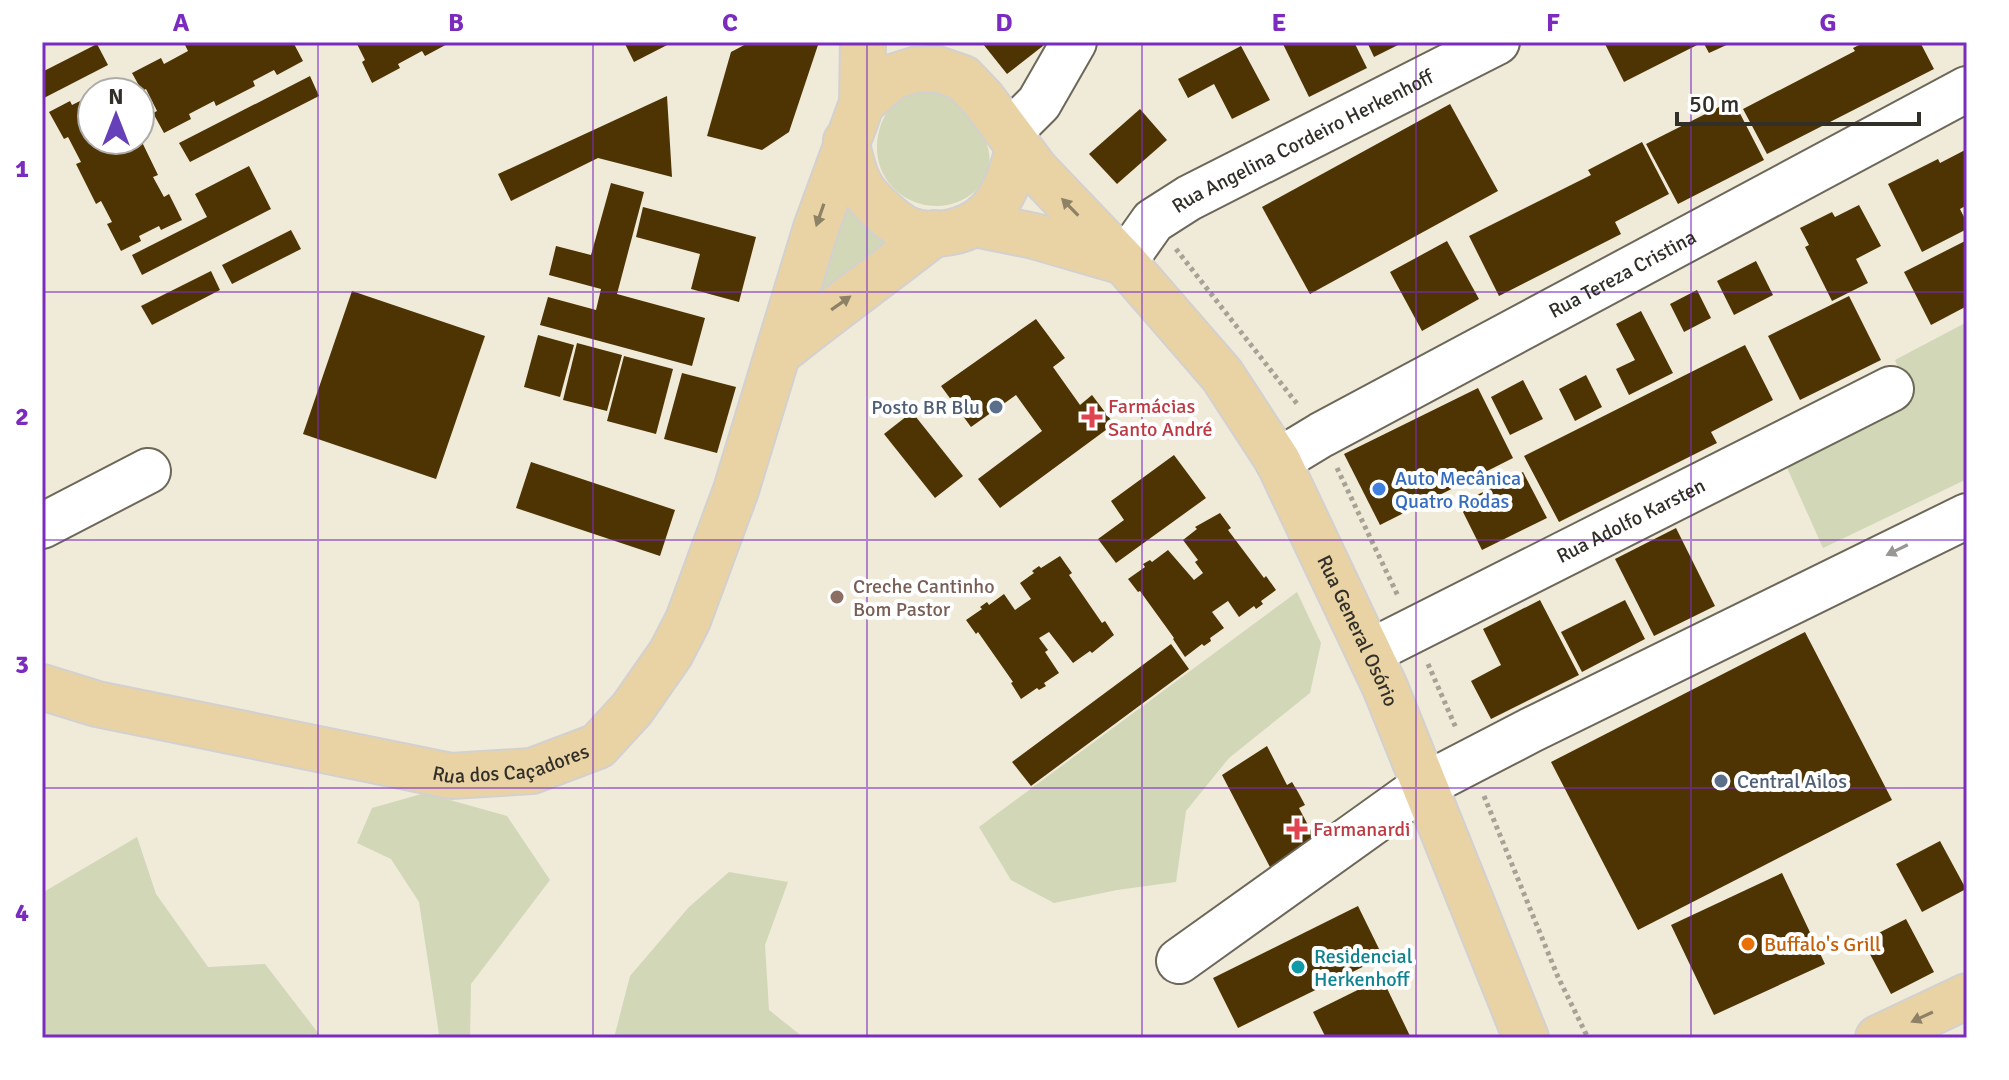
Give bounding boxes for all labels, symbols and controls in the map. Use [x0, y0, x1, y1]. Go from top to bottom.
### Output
text: A [173, 7, 190, 39]
text: B [448, 7, 464, 39]
text: C [722, 7, 738, 39]
text: D [995, 7, 1013, 39]
text: E [1272, 7, 1286, 39]
text: F [1546, 7, 1560, 39]
text: G [1819, 7, 1837, 39]
street label: Rua Angelina Cordeiro Herkenhoff [1167, 63, 1439, 218]
north arrow [76, 76, 156, 156]
scale bar [1677, 76, 1919, 126]
text: N [108, 83, 124, 110]
text: 50 m [1689, 89, 1739, 119]
text: 1 [15, 153, 29, 185]
one-way arrow [1061, 198, 1080, 217]
one-way arrow [814, 203, 826, 227]
street label: Rua Tereza Cristina [1544, 224, 1700, 323]
one-way arrow [831, 296, 852, 311]
place label: Farmácias Santo André [1108, 394, 1213, 442]
place label: Posto BR Blu [871, 395, 980, 420]
marker: Posto BR Blu [987, 398, 1005, 416]
text: 2 [15, 401, 29, 433]
marker: Farmácias Santo André [1083, 408, 1101, 426]
place label: Auto Mecânica Quatro Rodas [1395, 466, 1521, 514]
street label: Rua Adolfo Karsten [1552, 472, 1709, 568]
marker: Auto Mecânica Quatro Rodas [1370, 480, 1388, 498]
one-way arrow [1886, 544, 1909, 557]
street label: Rua General Osório [1312, 551, 1404, 710]
place label: Creche Cantinho Bom Pastor [853, 574, 995, 622]
marker: Creche Cantinho Bom Pastor [828, 588, 846, 606]
text: 3 [15, 649, 29, 681]
street label: Rua dos Caçadores [430, 738, 593, 789]
place label: Central Ailos [1737, 769, 1847, 794]
marker: Central Ailos [1712, 772, 1730, 790]
place label: Farmanardi [1313, 817, 1411, 842]
marker: Farmanardi [1288, 820, 1306, 838]
text: 4 [15, 897, 29, 929]
place label: Buffalo's Grill [1764, 932, 1881, 957]
marker: Buffalo's Grill [1739, 935, 1757, 953]
place label: Residencial Herkenhoff [1314, 944, 1413, 992]
marker: Residencial Herkenhoff [1289, 958, 1307, 976]
one-way arrow [1911, 1010, 1934, 1024]

